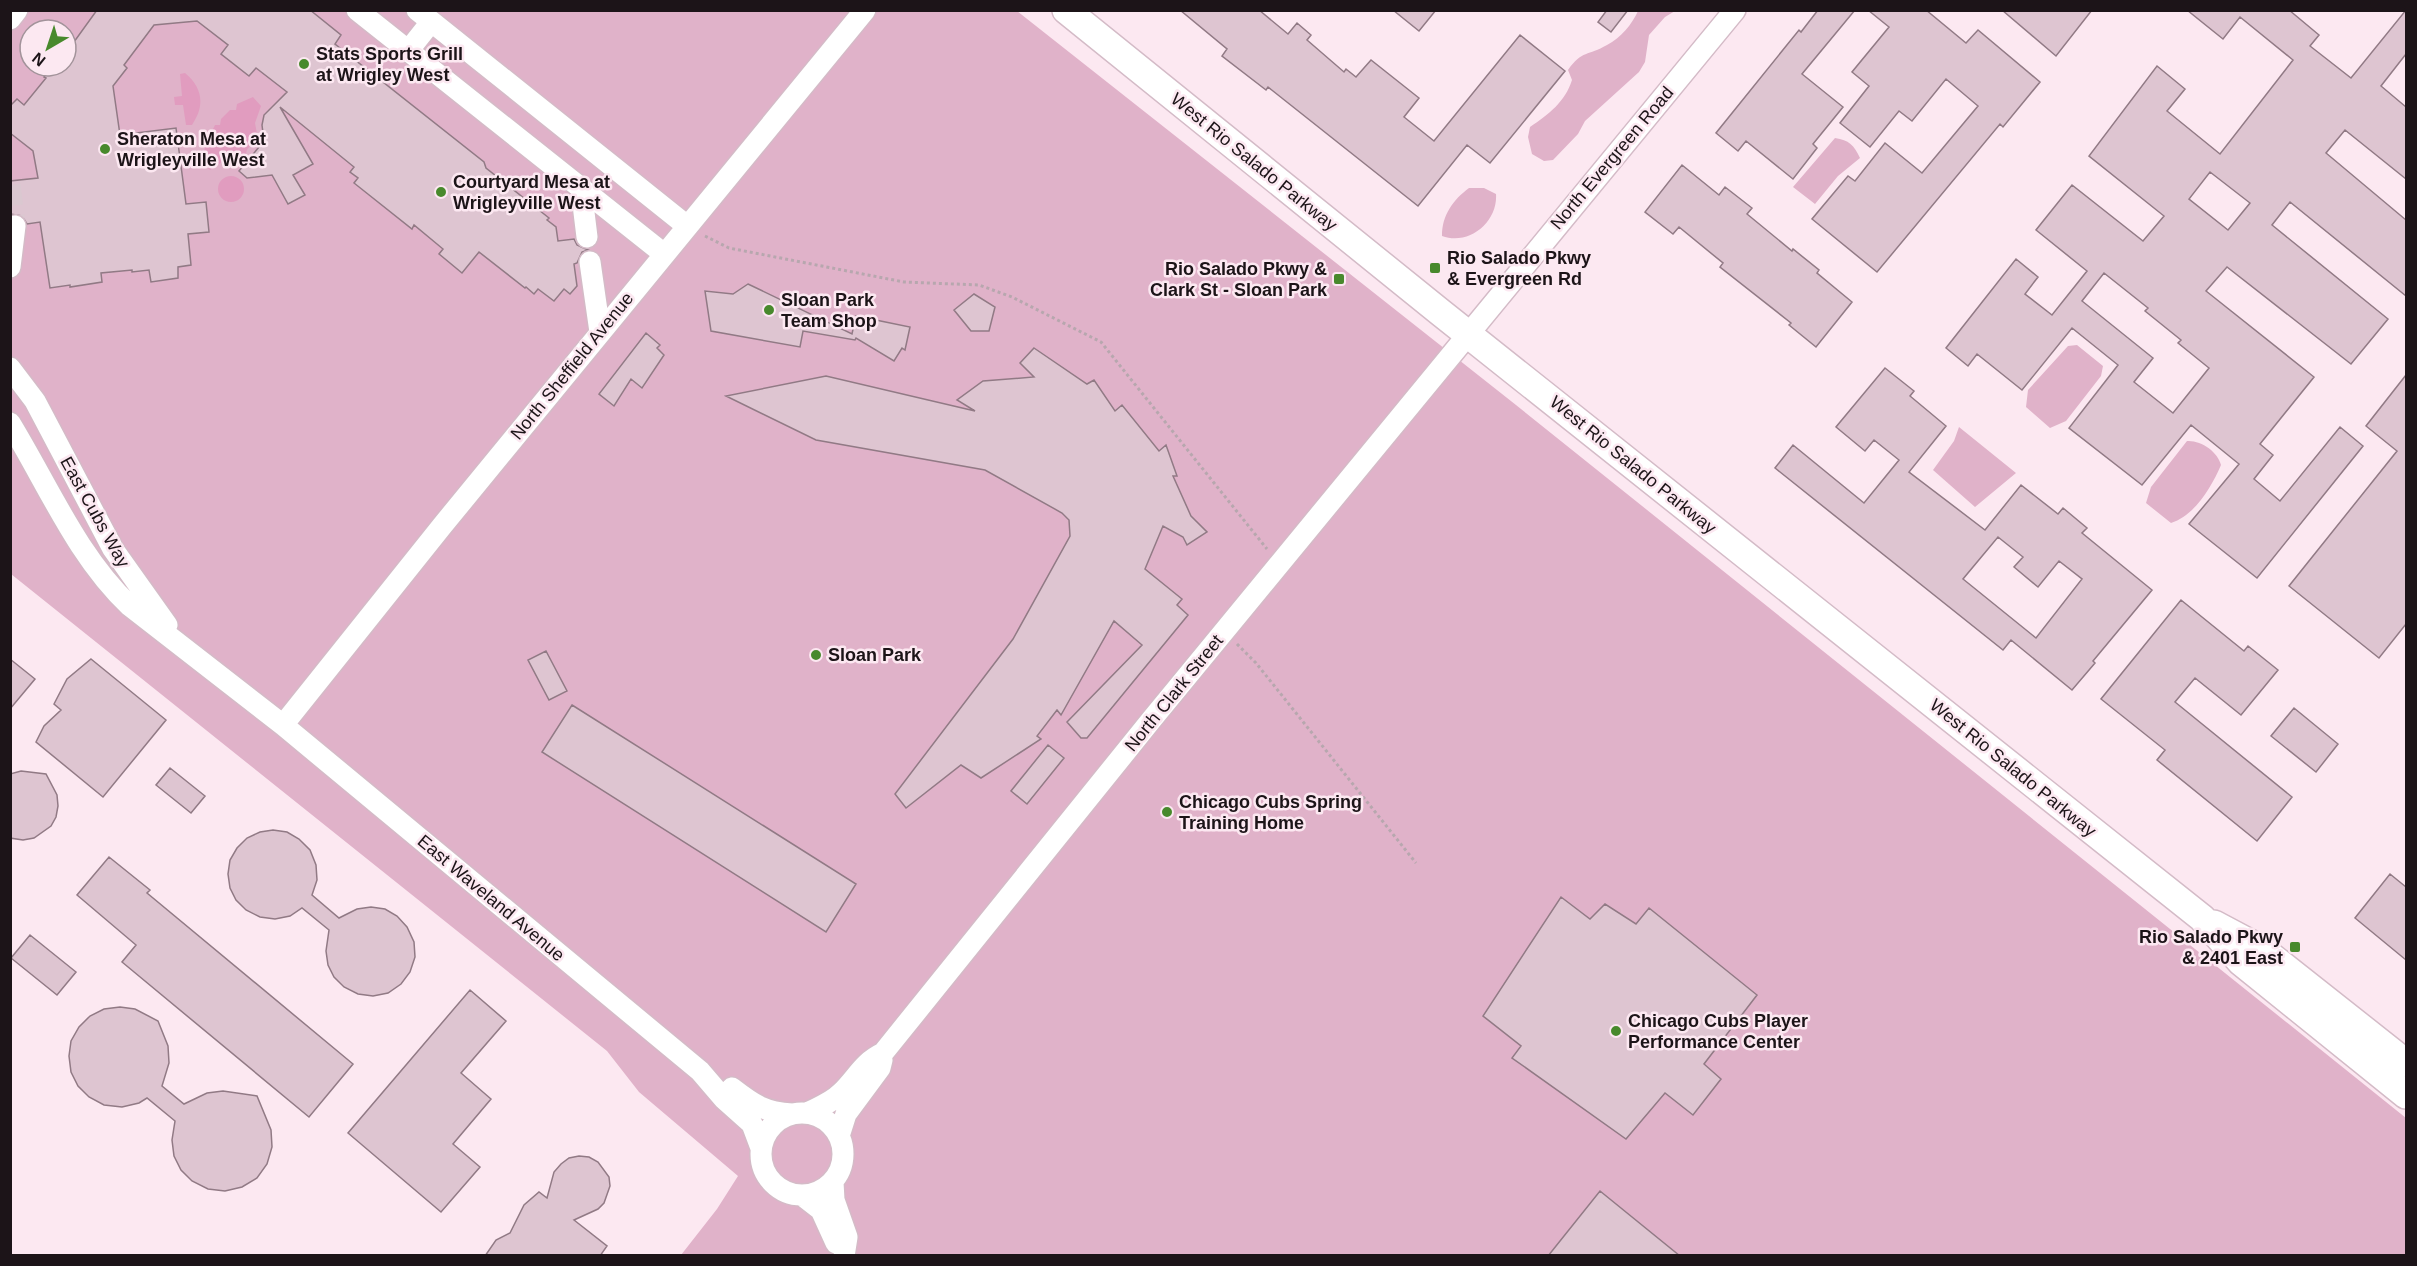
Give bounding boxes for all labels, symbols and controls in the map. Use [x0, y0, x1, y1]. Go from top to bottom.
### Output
north arrow [18, 18, 78, 78]
place label: Stats Sports Grill at Wrigley West [316, 44, 463, 85]
text: N [29, 49, 49, 70]
marker: Stats Sports Grill at Wrigley West [297, 57, 311, 71]
street label: North Evergreen Road [1546, 83, 1678, 233]
street label: West Rio Salado Parkway [1167, 89, 1341, 235]
place label: Sheraton Mesa at Wrigleyville West [117, 129, 266, 170]
marker: Sheraton Mesa at Wrigleyville West [98, 142, 112, 156]
place label: Courtyard Mesa at Wrigleyville West [453, 172, 610, 213]
marker: Courtyard Mesa at Wrigleyville West [434, 185, 448, 199]
place label: Rio Salado Pkwy & Evergreen Rd [1447, 248, 1591, 289]
place label: Rio Salado Pkwy & Clark St - Sloan Park [1150, 259, 1328, 300]
marker: Rio Salado Pkwy & Evergreen Rd [1428, 261, 1442, 275]
marker: Rio Salado Pkwy & Clark St - Sloan Park [1332, 272, 1346, 286]
street label: North Sheffield Avenue [506, 288, 638, 444]
place label: Sloan Park Team Shop [781, 290, 877, 331]
marker: Sloan Park Team Shop [762, 303, 776, 317]
street label: West Rio Salado Parkway [1546, 392, 1720, 538]
street label: East Cubs Way [56, 453, 134, 571]
street label: North Clark Street [1121, 631, 1227, 755]
place label: Sloan Park [828, 645, 922, 665]
marker: Sloan Park [809, 648, 823, 662]
street label: West Rio Salado Parkway [1926, 695, 2100, 841]
place label: Chicago Cubs Spring Training Home [1179, 792, 1362, 833]
marker: Chicago Cubs Spring Training Home [1160, 805, 1174, 819]
street label: East Waveland Avenue [414, 831, 568, 965]
place label: Rio Salado Pkwy & 2401 East [2139, 927, 2283, 968]
marker: Rio Salado Pkwy & 2401 East [2288, 940, 2302, 954]
place label: Chicago Cubs Player Performance Center [1628, 1011, 1808, 1052]
marker: Chicago Cubs Player Performance Center [1609, 1024, 1623, 1038]

